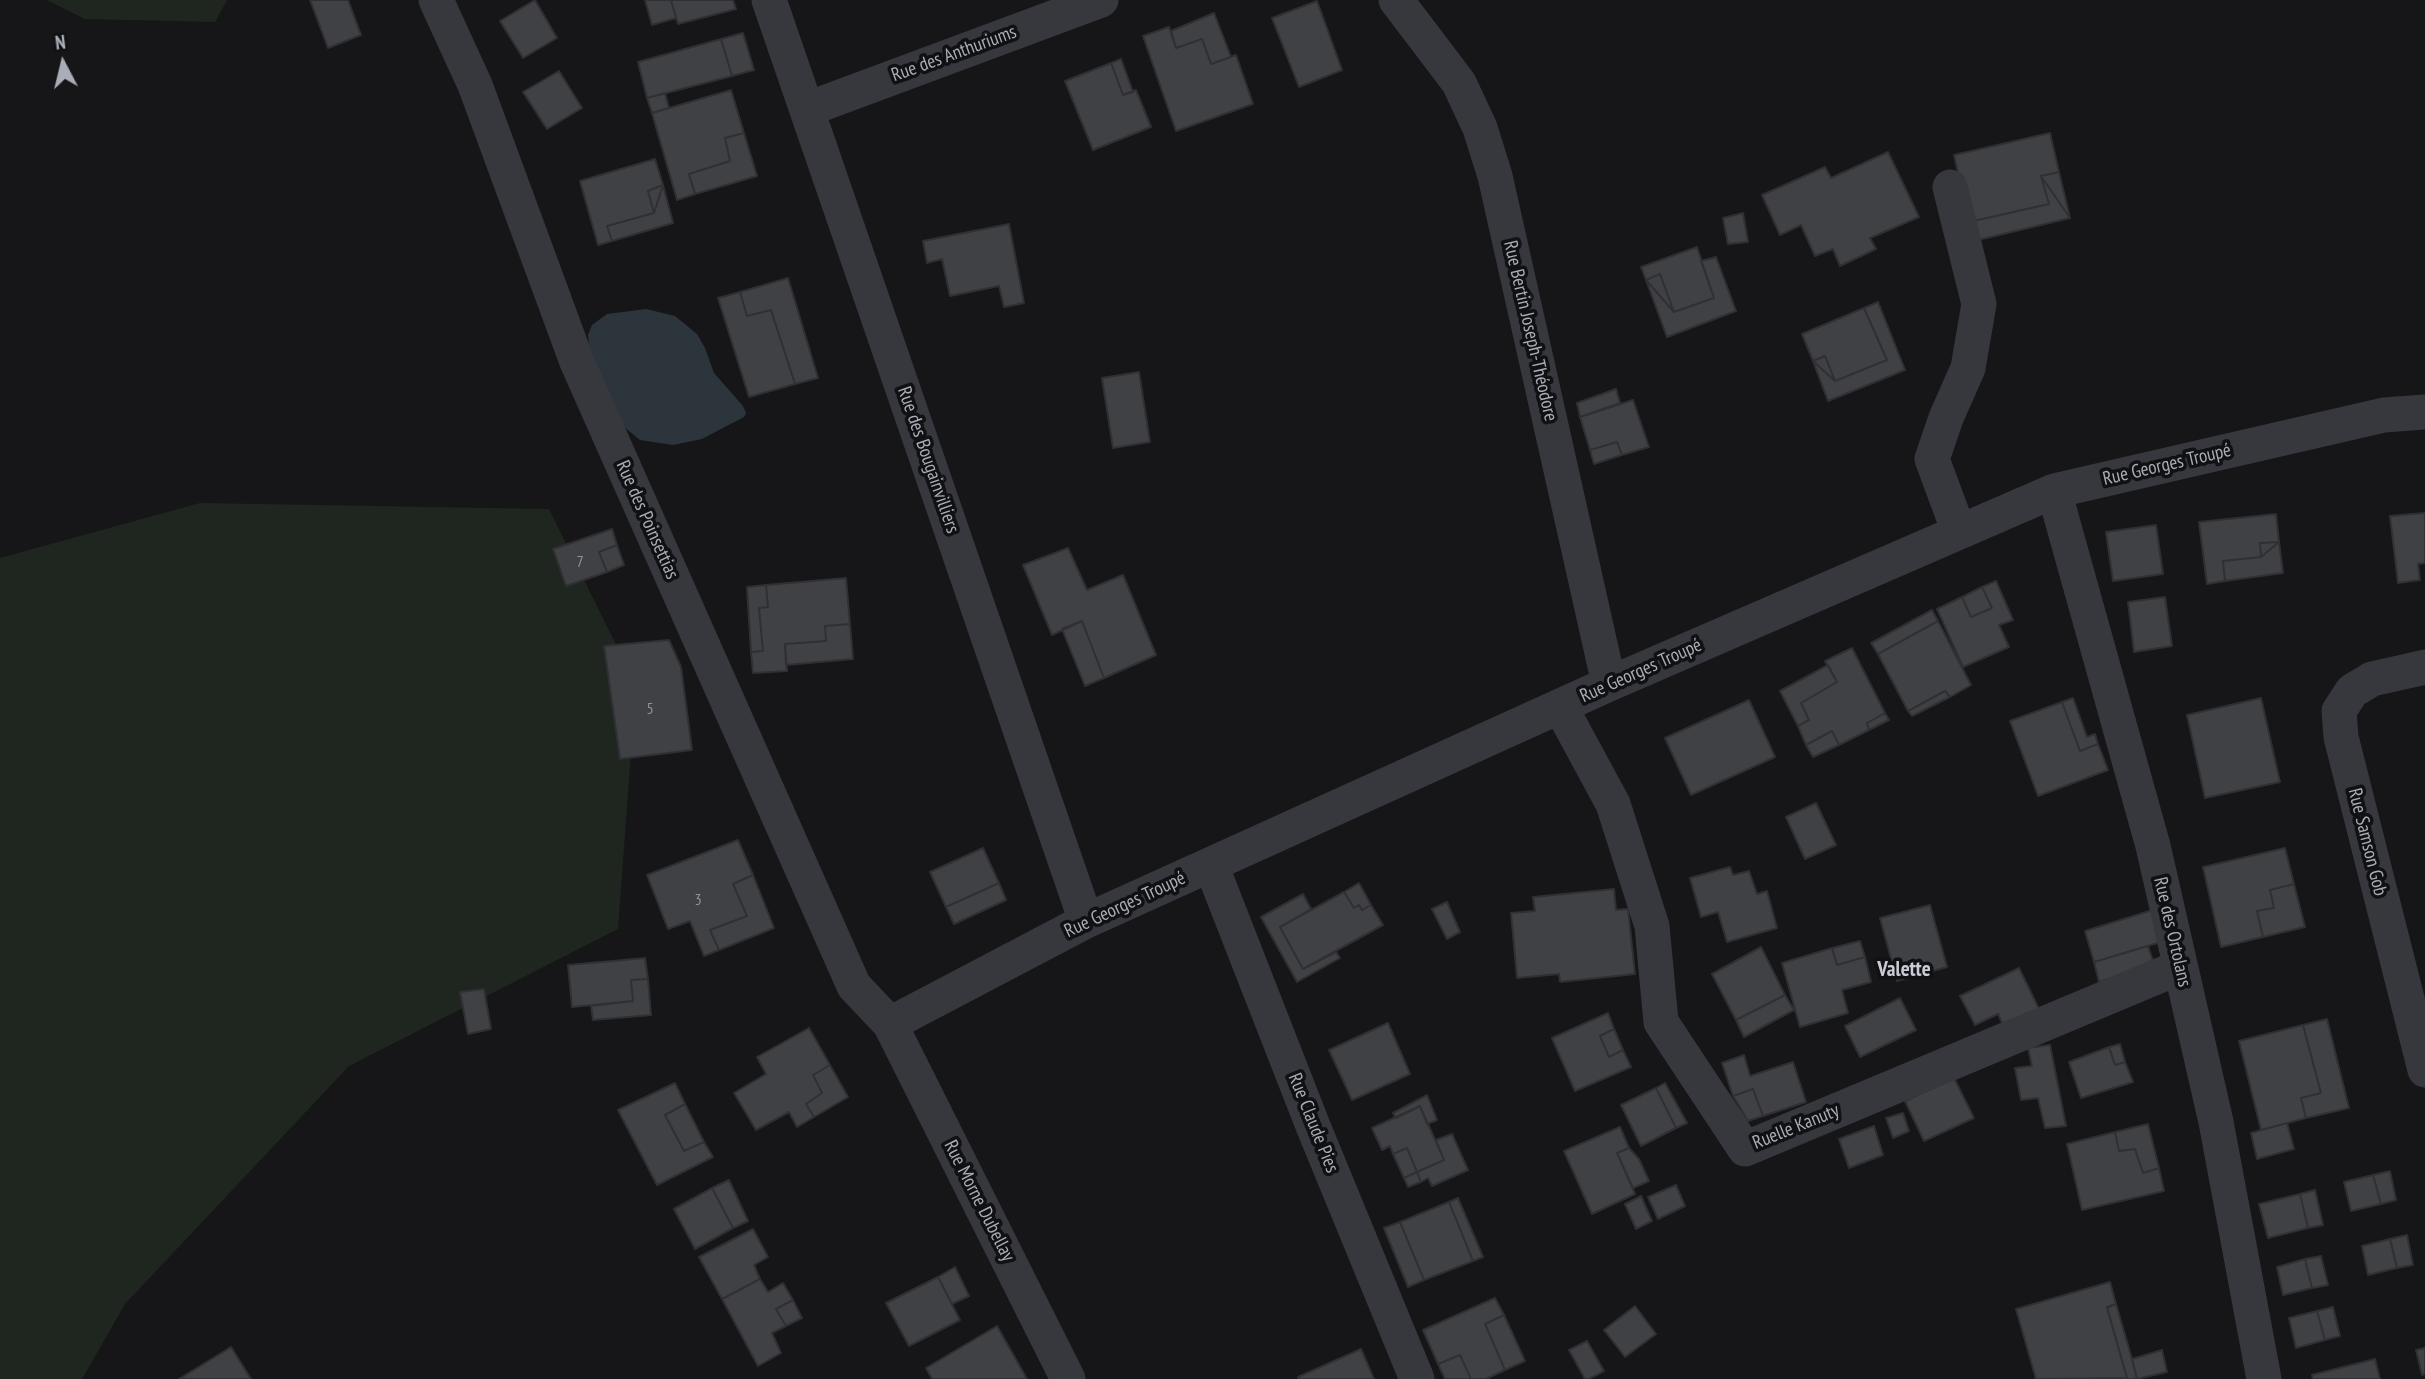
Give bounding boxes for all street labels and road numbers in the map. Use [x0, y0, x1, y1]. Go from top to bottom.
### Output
street label: Rue des Anthuriums [888, 21, 1020, 87]
street label: Rue Bertin Joseph-Théodore [1498, 239, 1562, 423]
street label: Rue des Bougainvilliers [892, 384, 964, 536]
street label: Rue Georges Troupé [2101, 439, 2233, 491]
street label: Rue des Poinsettias [611, 457, 683, 583]
street label: Rue Georges Troupé [1577, 634, 1705, 708]
street label: Rue Samson Gob [2343, 786, 2391, 898]
street label: Rue Georges Troupé [1061, 867, 1189, 943]
street label: Rue des Ortolans [2148, 875, 2196, 989]
street label: Rue Claude Pies [1283, 1070, 1343, 1176]
street label: Ruelle Kanuty [1749, 1099, 1843, 1155]
street label: Rue Morne Dubellay [939, 1137, 1019, 1265]

